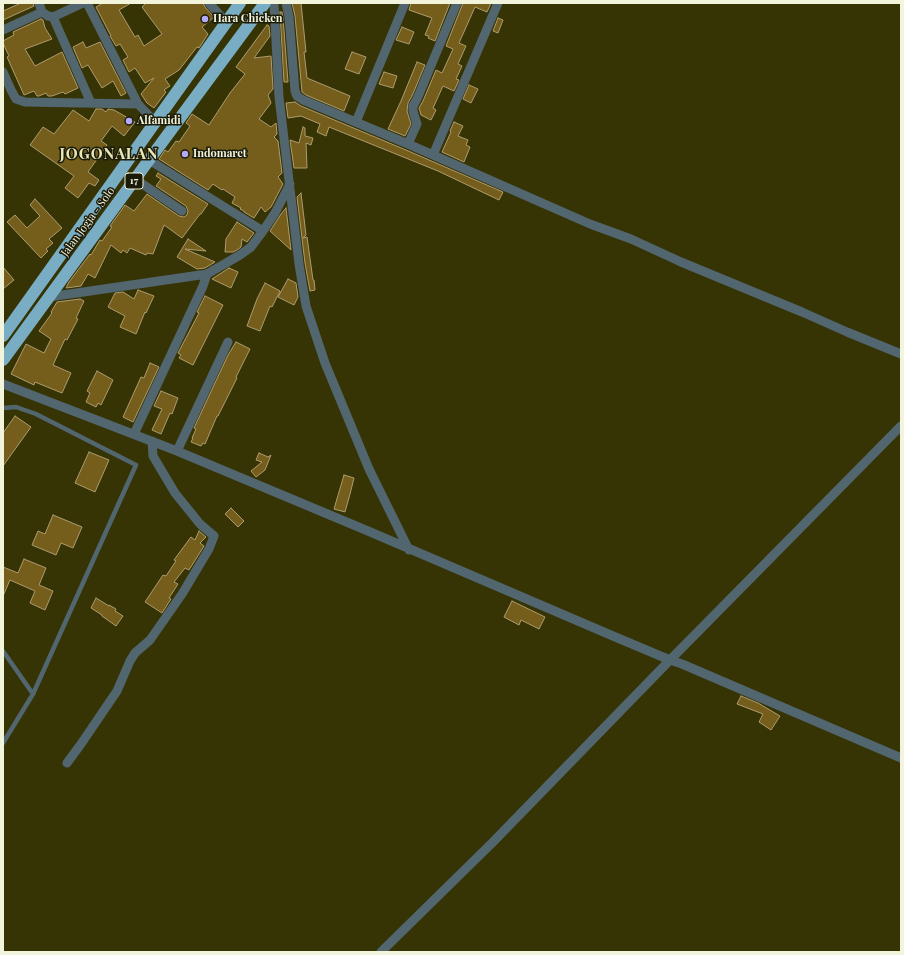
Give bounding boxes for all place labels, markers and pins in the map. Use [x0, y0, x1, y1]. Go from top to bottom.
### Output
place label: Hara Chicken [213, 12, 283, 26]
marker: Hara Chicken [200, 14, 210, 24]
place label: Alfamidi [137, 114, 181, 128]
marker: Alfamidi [124, 116, 134, 126]
place label: Indomaret [193, 147, 247, 161]
marker: Indomaret [180, 149, 190, 159]

